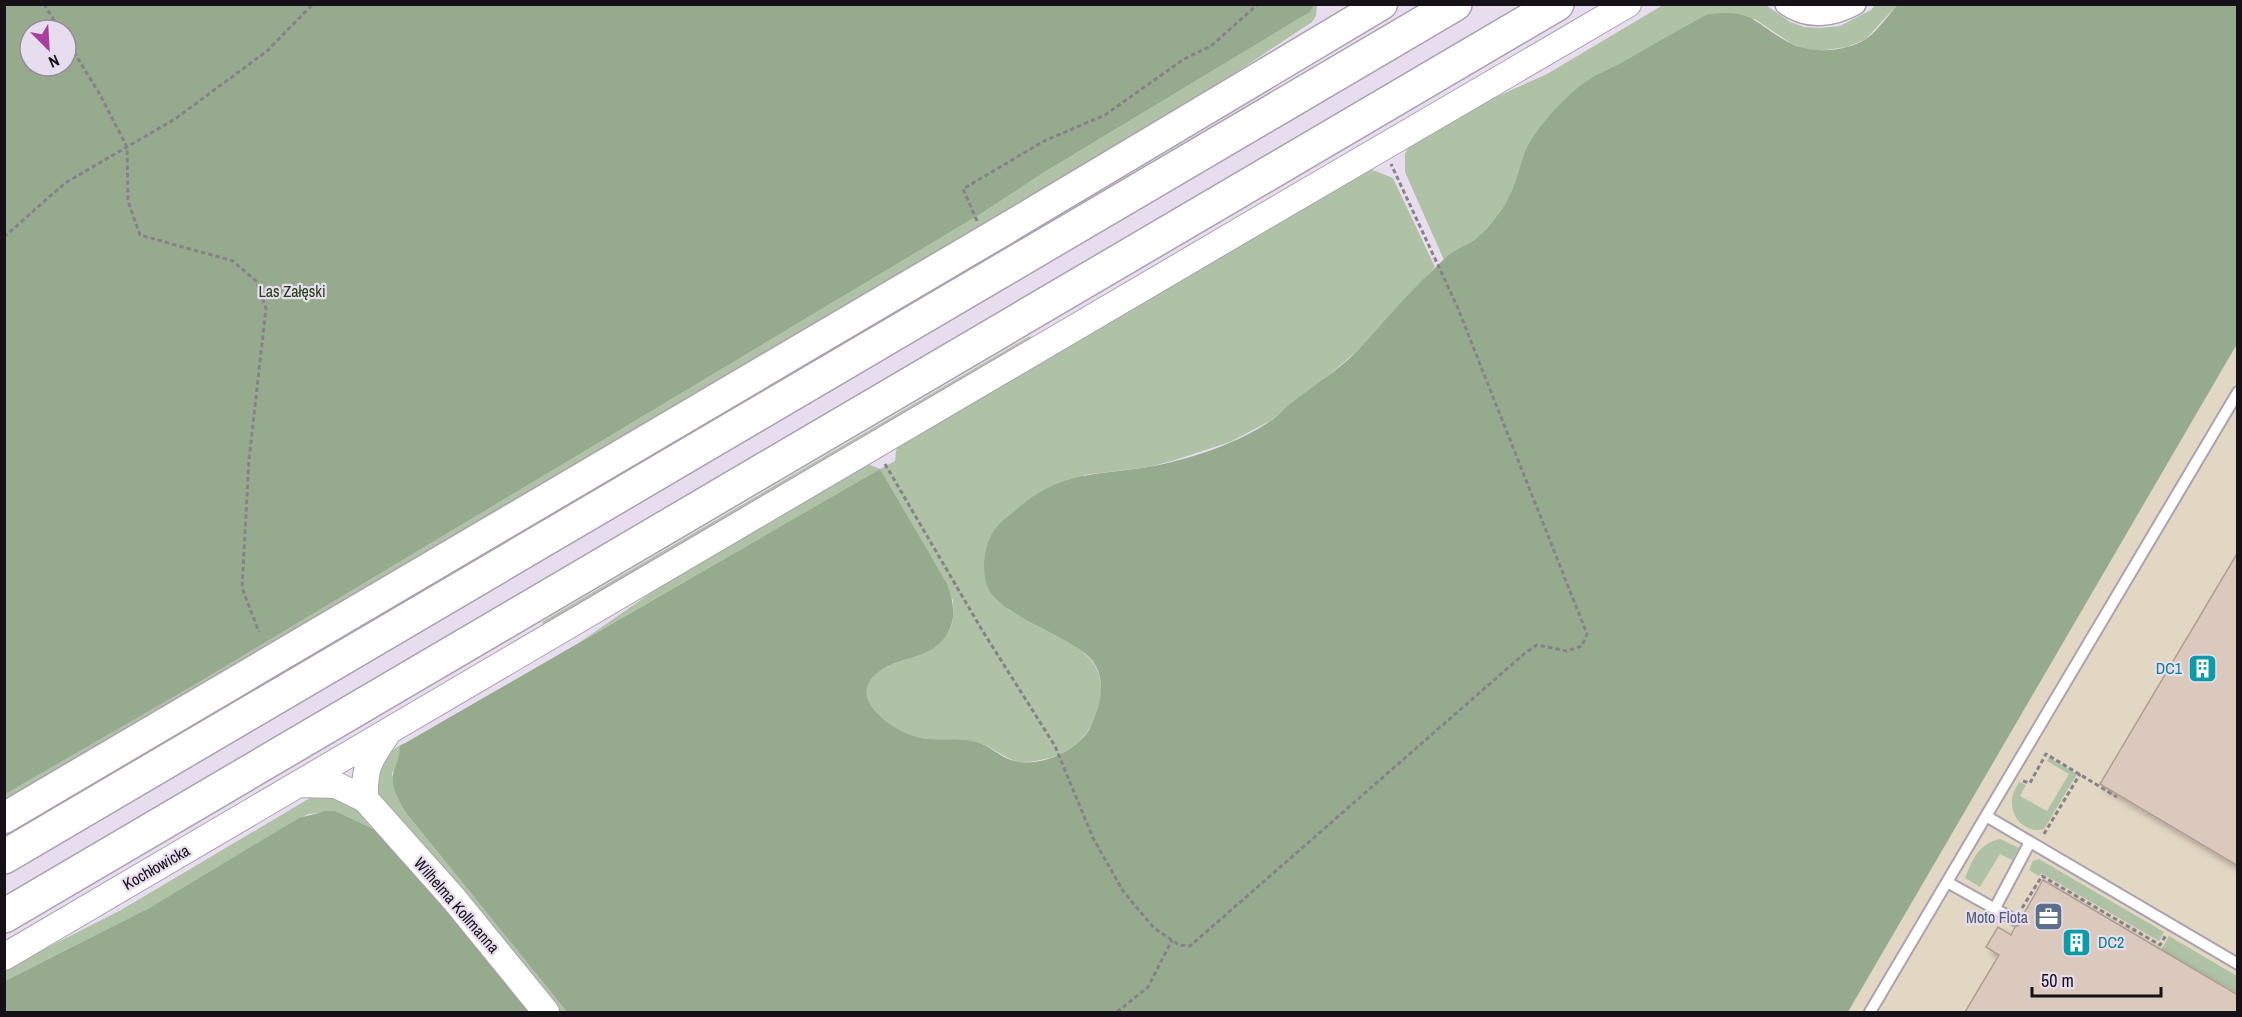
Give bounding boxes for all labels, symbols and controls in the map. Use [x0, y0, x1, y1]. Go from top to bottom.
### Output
north arrow [18, 18, 78, 78]
text: N [45, 50, 63, 74]
park label: Las Załęski [258, 280, 326, 302]
building icon: DC1 [2187, 652, 2219, 684]
place label: DC1 [2156, 657, 2183, 679]
street label: Kochłowicka [119, 839, 194, 895]
street label: Wilhelma Kollmanna [409, 852, 505, 958]
office icon: Moto Flota [2033, 901, 2065, 933]
place label: Moto Flota [1966, 906, 2029, 928]
building icon: DC2 [2061, 926, 2093, 958]
place label: DC2 [2098, 931, 2124, 953]
scale bar [2032, 960, 2161, 998]
text: 50 m [2041, 968, 2074, 993]

